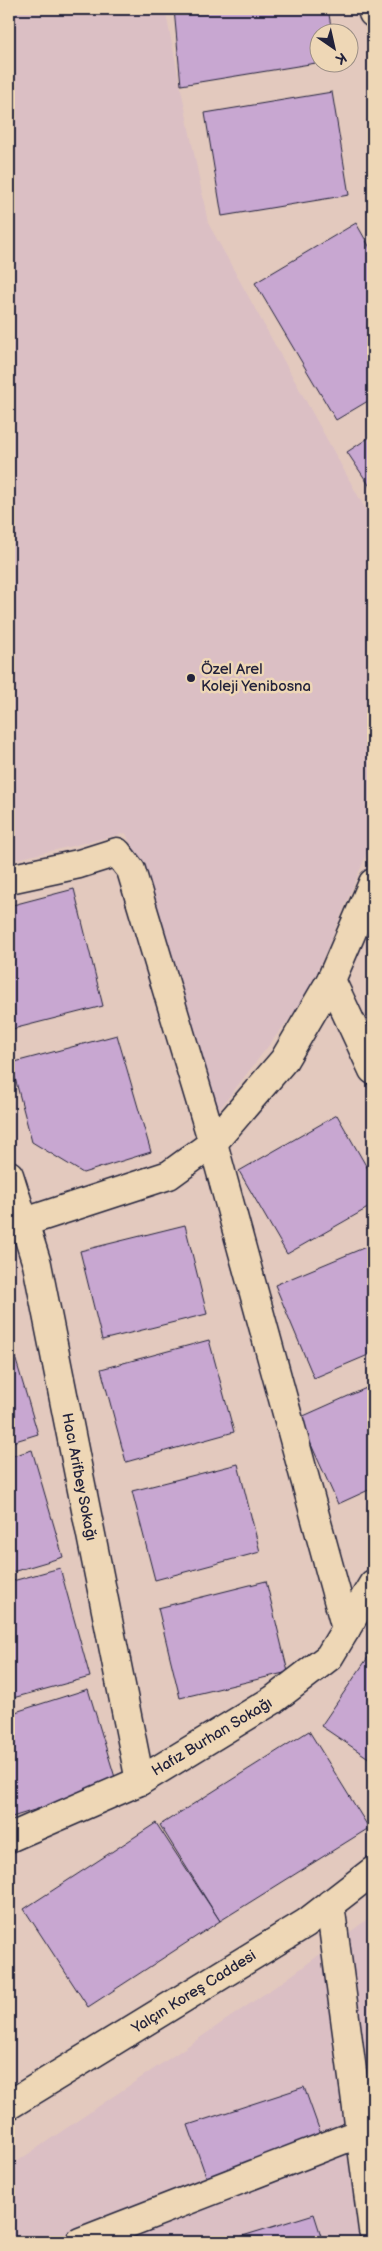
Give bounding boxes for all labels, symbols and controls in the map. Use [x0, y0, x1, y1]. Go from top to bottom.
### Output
north arrow [310, 22, 360, 72]
text: K [332, 49, 350, 68]
place label: Özel Arel Koleji Yenibosna [201, 660, 311, 696]
marker: Özel Arel Koleji Yenibosna [185, 672, 197, 684]
street label: Hacı Arifbey Sokağı [57, 1411, 101, 1543]
street label: Hafız Burhan Sokağı [148, 1694, 276, 1780]
street label: Yalçın Koreş Caddesi [128, 1946, 260, 2038]

